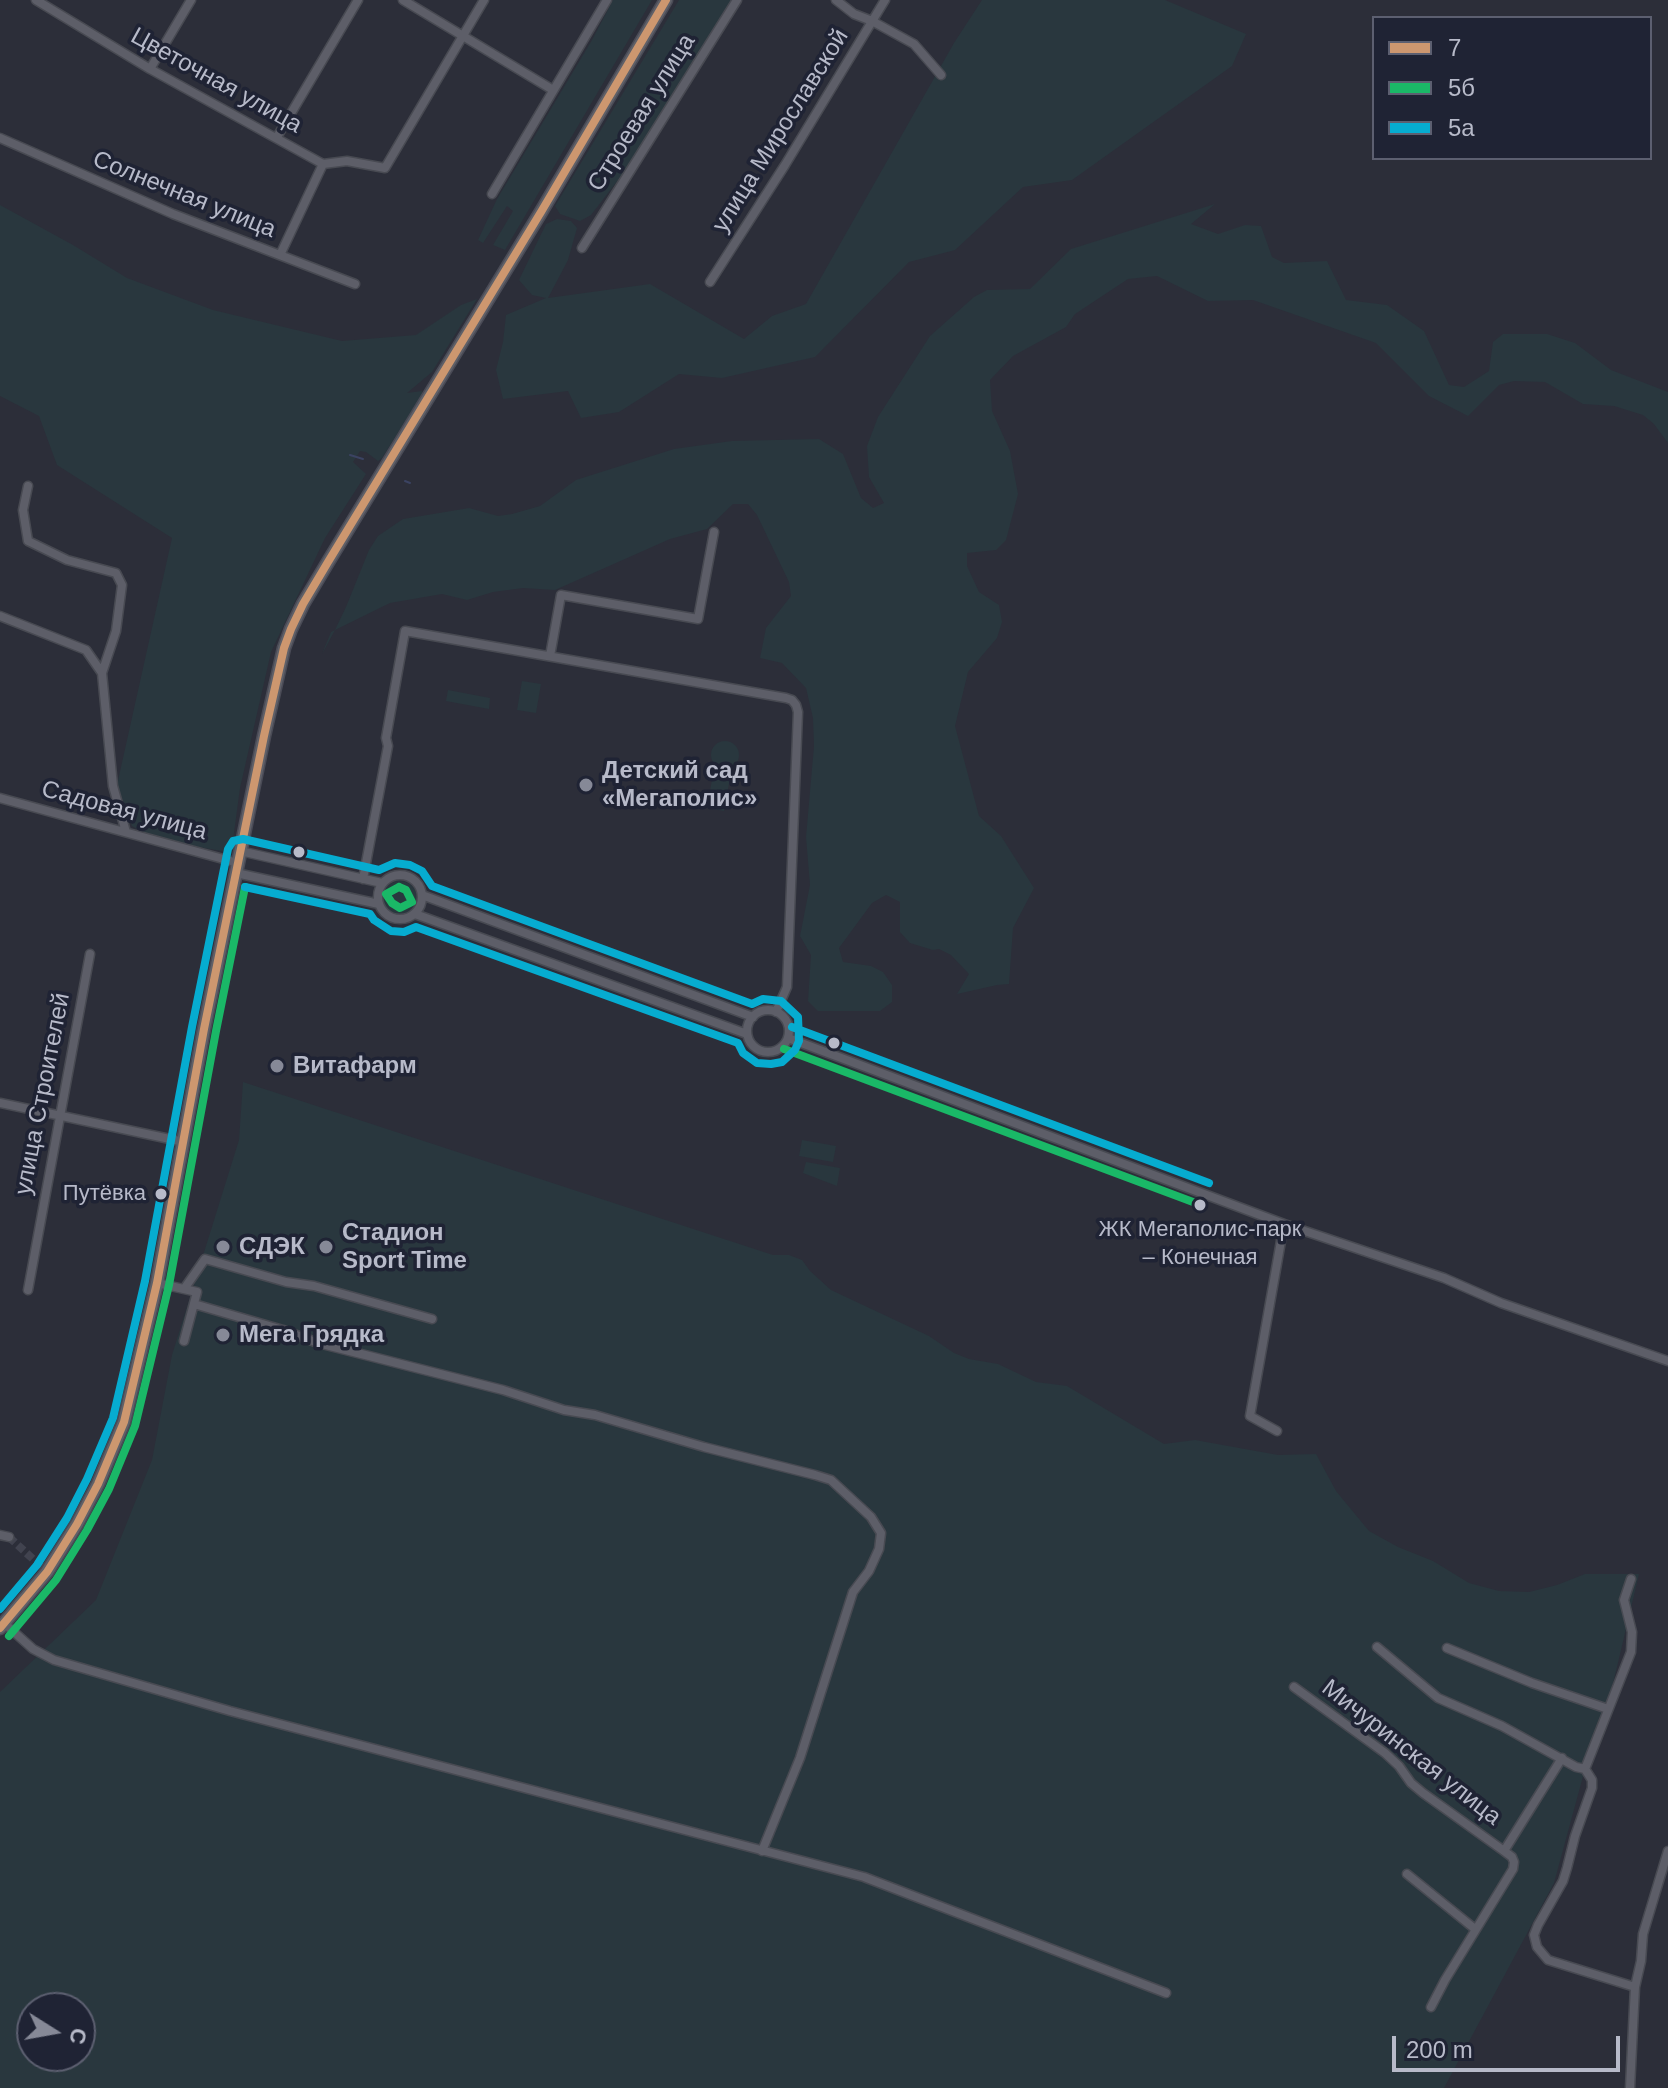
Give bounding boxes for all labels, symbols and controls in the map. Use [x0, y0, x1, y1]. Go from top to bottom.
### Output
legend [1372, 16, 1652, 160]
street label: Цветочная улица [125, 22, 307, 140]
street label: улица Мирославской [707, 24, 855, 238]
street label: Строевая улица [582, 29, 702, 197]
text: 7 [1448, 34, 1461, 61]
text: 5б [1448, 74, 1475, 101]
text: 5а [1448, 114, 1475, 141]
street label: Солнечная улица [88, 145, 280, 245]
place label: Детский сад «Мегаполис» [602, 757, 757, 813]
street label: Садовая улица [38, 775, 210, 847]
marker: Детский сад «Мегаполис» [577, 776, 595, 794]
unlabelled marker [291, 844, 307, 860]
street label: улица Строителей [9, 991, 77, 1197]
unlabelled marker [826, 1035, 842, 1051]
place label: Витафарм [293, 1052, 417, 1080]
marker: Витафарм [268, 1057, 286, 1075]
place label: Путёвка [63, 1181, 146, 1207]
marker: Путёвка [153, 1186, 169, 1202]
marker: ЖК Мегаполис-парк – Конечная [1192, 1197, 1208, 1213]
place label: ЖК Мегаполис-парк – Конечная [1099, 1217, 1301, 1268]
place label: Стадион Sport Time [342, 1219, 467, 1275]
place label: СДЭК [239, 1233, 305, 1261]
marker: СДЭК [214, 1238, 232, 1256]
marker: Стадион Sport Time [317, 1238, 335, 1256]
place label: Мега Грядка [239, 1321, 384, 1349]
marker: Мега Грядка [214, 1326, 232, 1344]
street label: Мичуринская улица [1316, 1674, 1506, 1832]
north arrow [16, 1992, 96, 2072]
scale bar [1396, 2020, 1624, 2070]
text: С [64, 2026, 92, 2046]
text: 200 m [1406, 2036, 1473, 2063]

